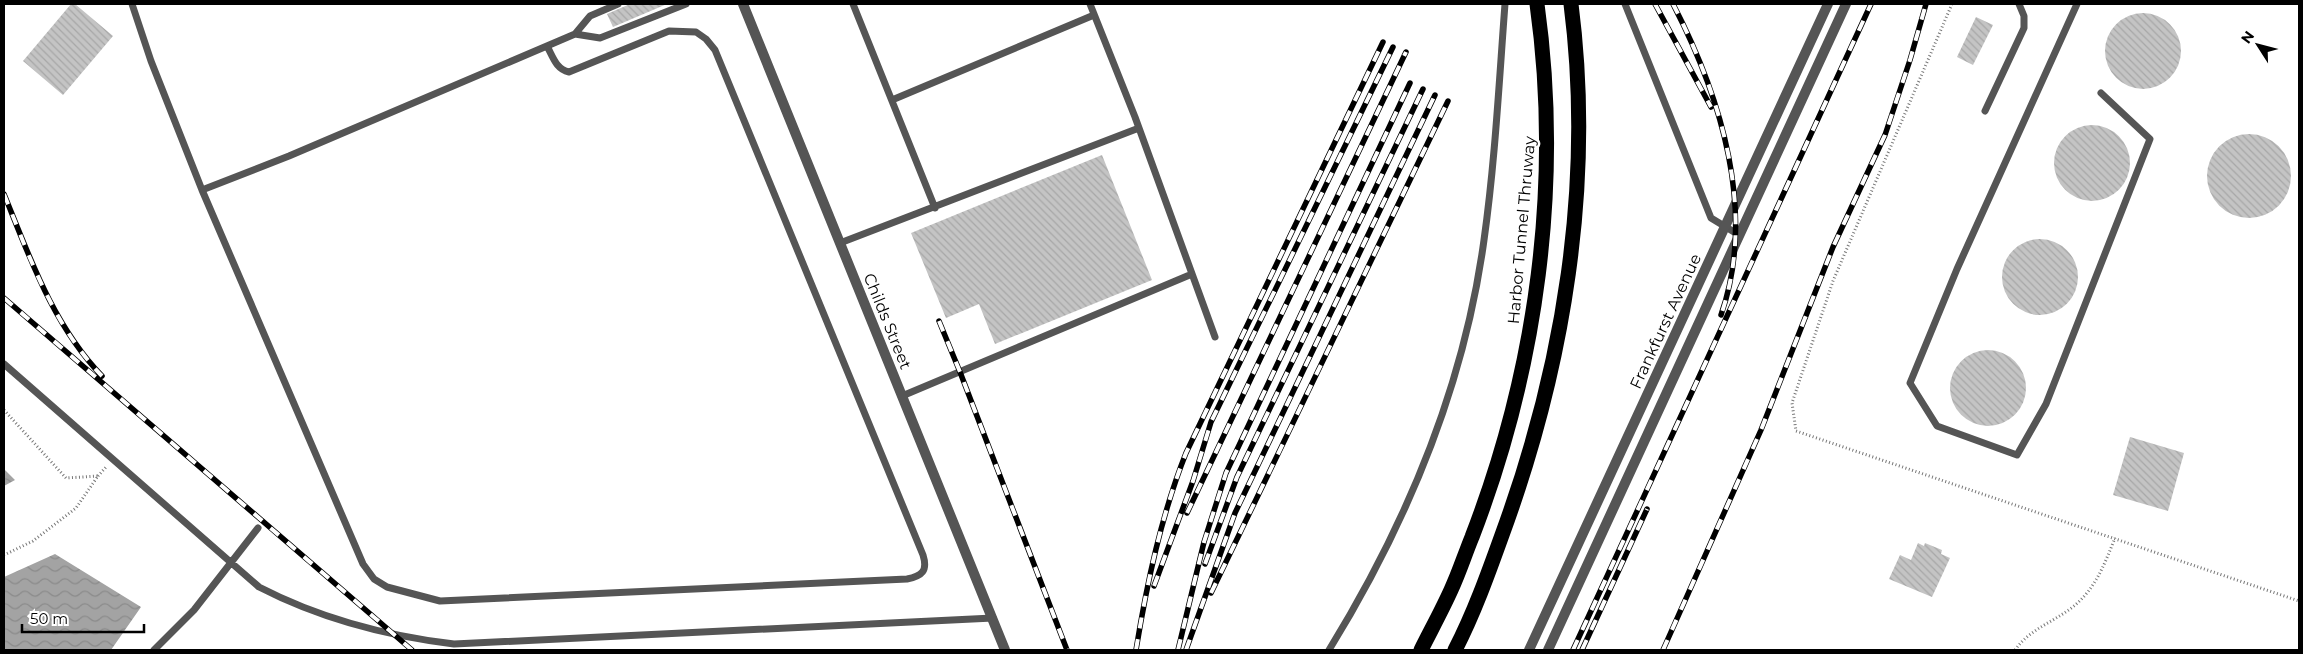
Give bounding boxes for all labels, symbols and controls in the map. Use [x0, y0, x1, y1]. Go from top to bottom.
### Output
north arrow [2233, 20, 2283, 70]
text: N [2237, 27, 2258, 47]
street label: Harbor Tunnel Thruway [1504, 135, 1539, 325]
street label: Frankfurst Avenue [1626, 251, 1705, 392]
street label: Childs Street [860, 270, 916, 372]
scale bar [22, 602, 145, 634]
text: 50 m [30, 609, 68, 628]

